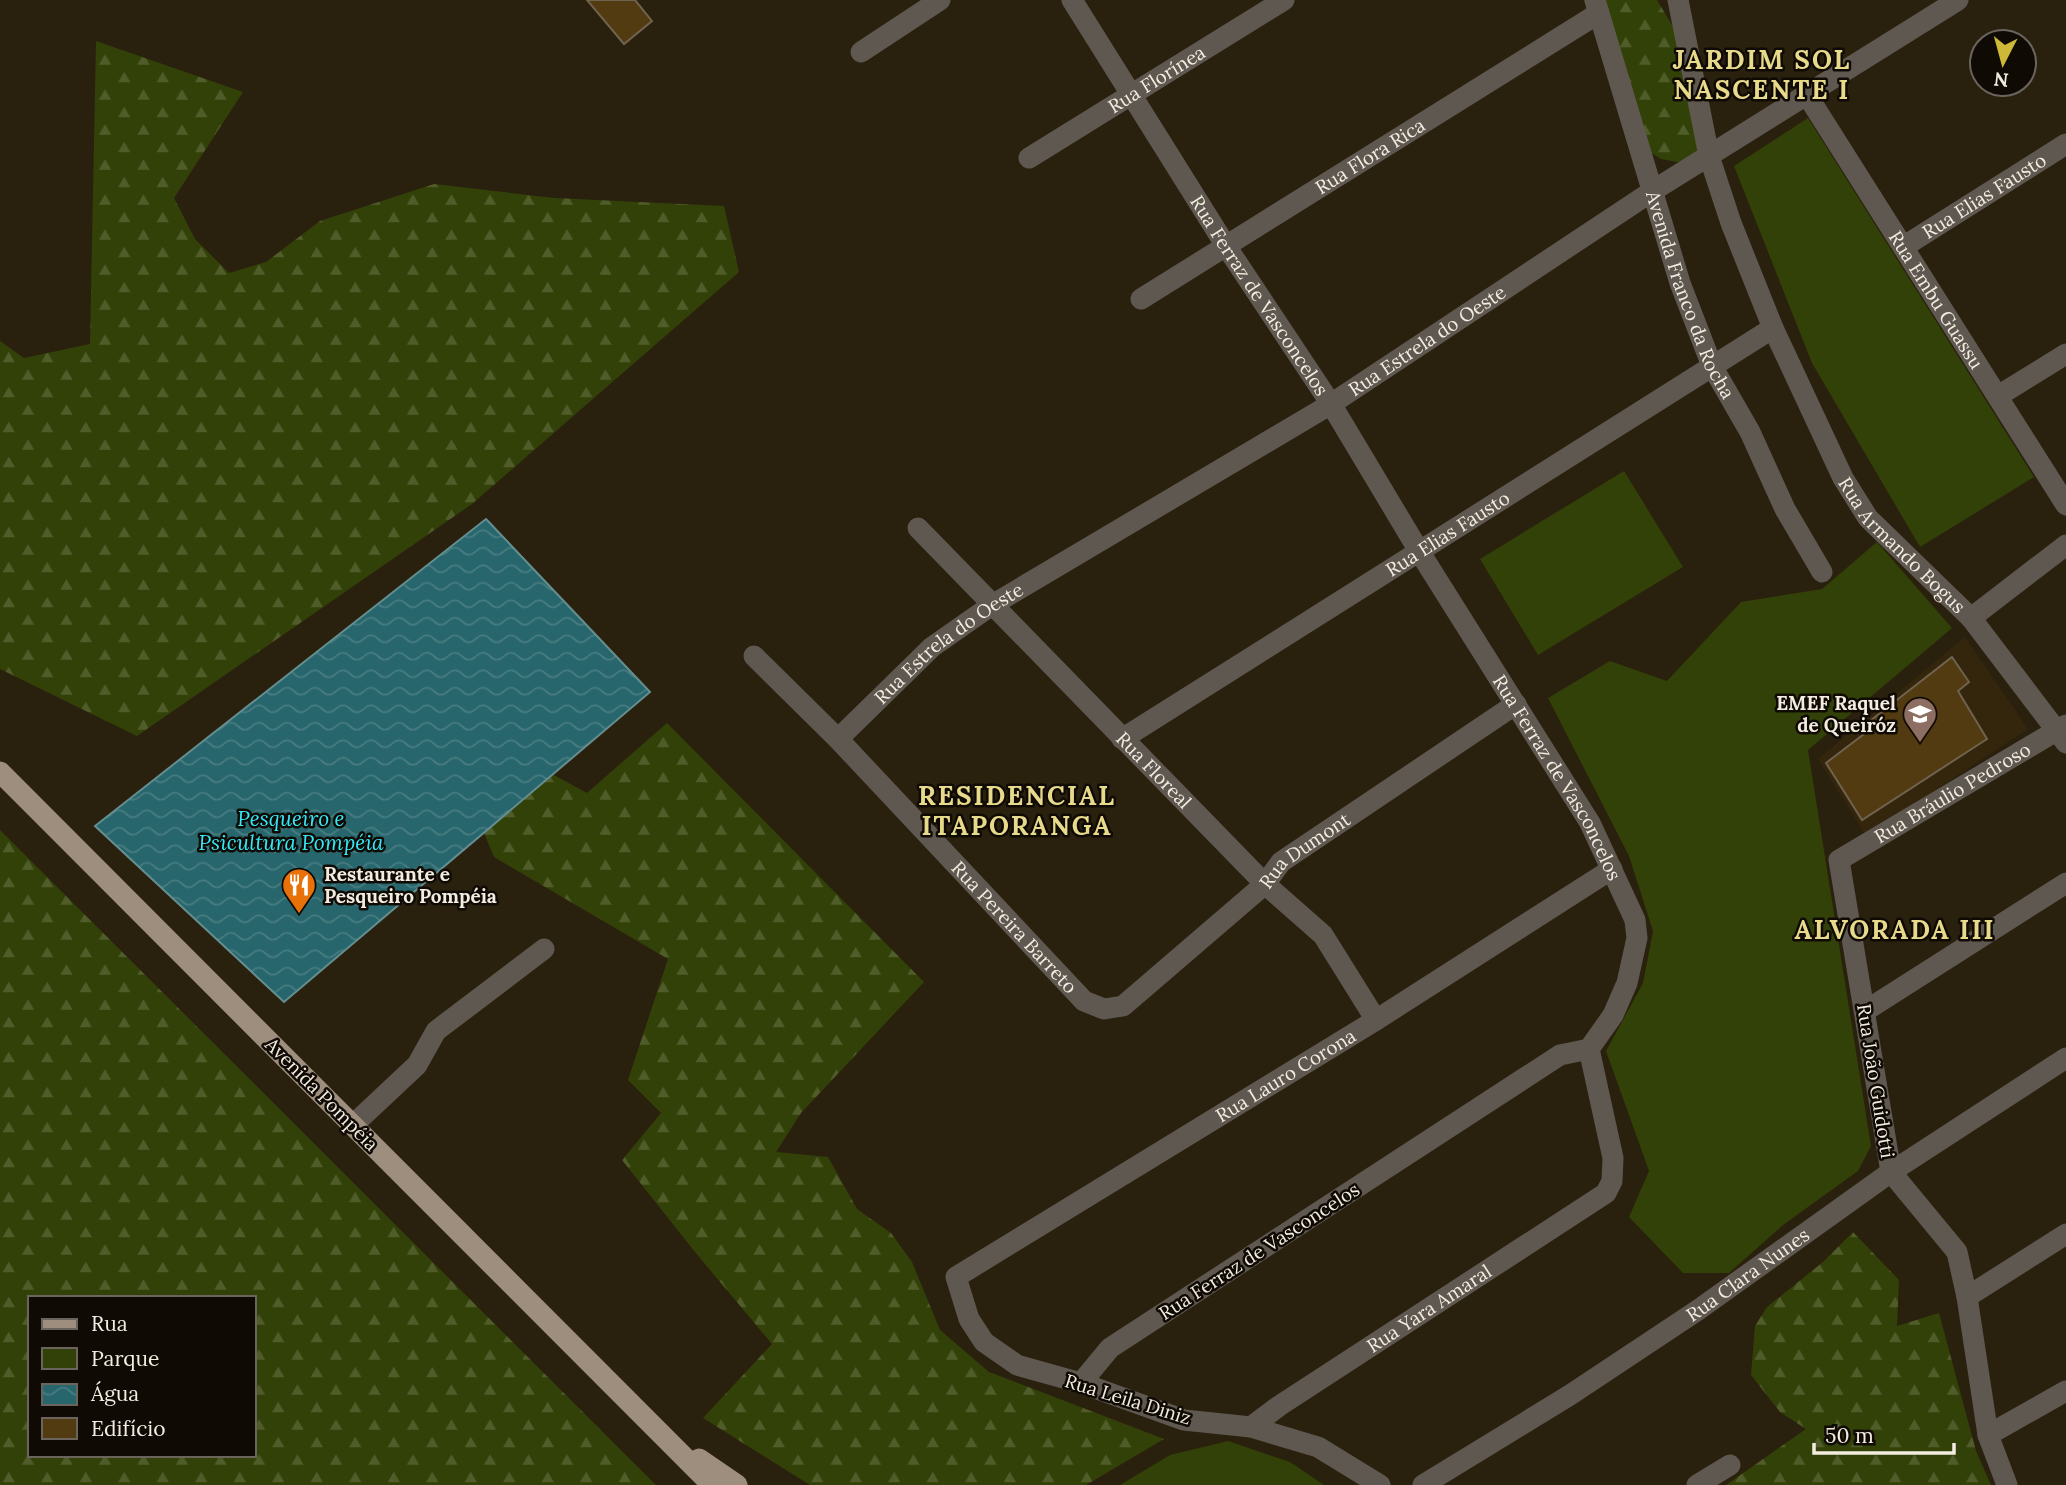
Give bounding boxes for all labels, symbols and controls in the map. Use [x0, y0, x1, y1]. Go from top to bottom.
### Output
north arrow [1968, 28, 2038, 98]
street label: Rua Florínea [1103, 40, 1210, 118]
district label: JARDIM SOL NASCENTE I [1673, 43, 1851, 106]
text: N [1992, 67, 2010, 93]
street label: Rua Flora Rica [1311, 113, 1430, 199]
street label: Rua Elias Fausto [1918, 148, 2051, 244]
street label: Avenida Franco da Rocha [1641, 187, 1740, 403]
street label: Rua Ferraz de Vasconcelos [1185, 191, 1334, 400]
street label: Rua Embu Guassu [1884, 226, 1989, 373]
street label: Rua Estrela do Oeste [1344, 280, 1510, 401]
street label: Rua Armando Bogus [1833, 472, 1971, 618]
street label: Rua Elias Fausto [1381, 485, 1514, 582]
street label: Rua Estrela do Oeste [869, 577, 1027, 709]
street label: Rua Ferraz de Vasconcelos [1488, 670, 1627, 884]
place label: EMEF Raquel de Queiróz [1776, 691, 1896, 737]
school or university icon: EMEF Raquel de Queiróz [1901, 695, 1939, 744]
street label: Rua Floreal [1111, 727, 1197, 814]
street label: Rua Bráulio Pedroso [1870, 737, 2035, 848]
district label: RESIDENCIAL ITAPORANGA [918, 779, 1116, 842]
water label: Pesqueiro e Psicultura Pompéia [199, 805, 384, 856]
street label: Rua Dumont [1254, 807, 1355, 893]
street label: Rua Pereira Barreto [947, 856, 1083, 998]
place label: Restaurante e Pesqueiro Pompéia [324, 862, 497, 908]
restaurant icon: Restaurante e Pesqueiro Pompéia [280, 866, 318, 915]
district label: ALVORADA III [1794, 913, 1996, 946]
street label: Rua João Guidotti [1852, 1002, 1900, 1160]
street label: Rua Lauro Corona [1211, 1023, 1360, 1127]
street label: Avenida Pompéia [260, 1032, 384, 1156]
street label: Rua Ferraz de Vasconcelos [1154, 1177, 1364, 1325]
street label: Rua Clara Nunes [1681, 1222, 1814, 1327]
street label: Rua Yara Amaral [1362, 1259, 1496, 1358]
legend [28, 1296, 256, 1457]
text: Rua [91, 1310, 128, 1337]
text: Parque [91, 1345, 159, 1372]
street label: Rua Leila Diniz [1062, 1368, 1194, 1430]
text: Água [90, 1380, 139, 1407]
scale bar [1814, 1412, 1954, 1456]
text: Edifício [91, 1415, 166, 1442]
text: 50 m [1825, 1422, 1874, 1449]

